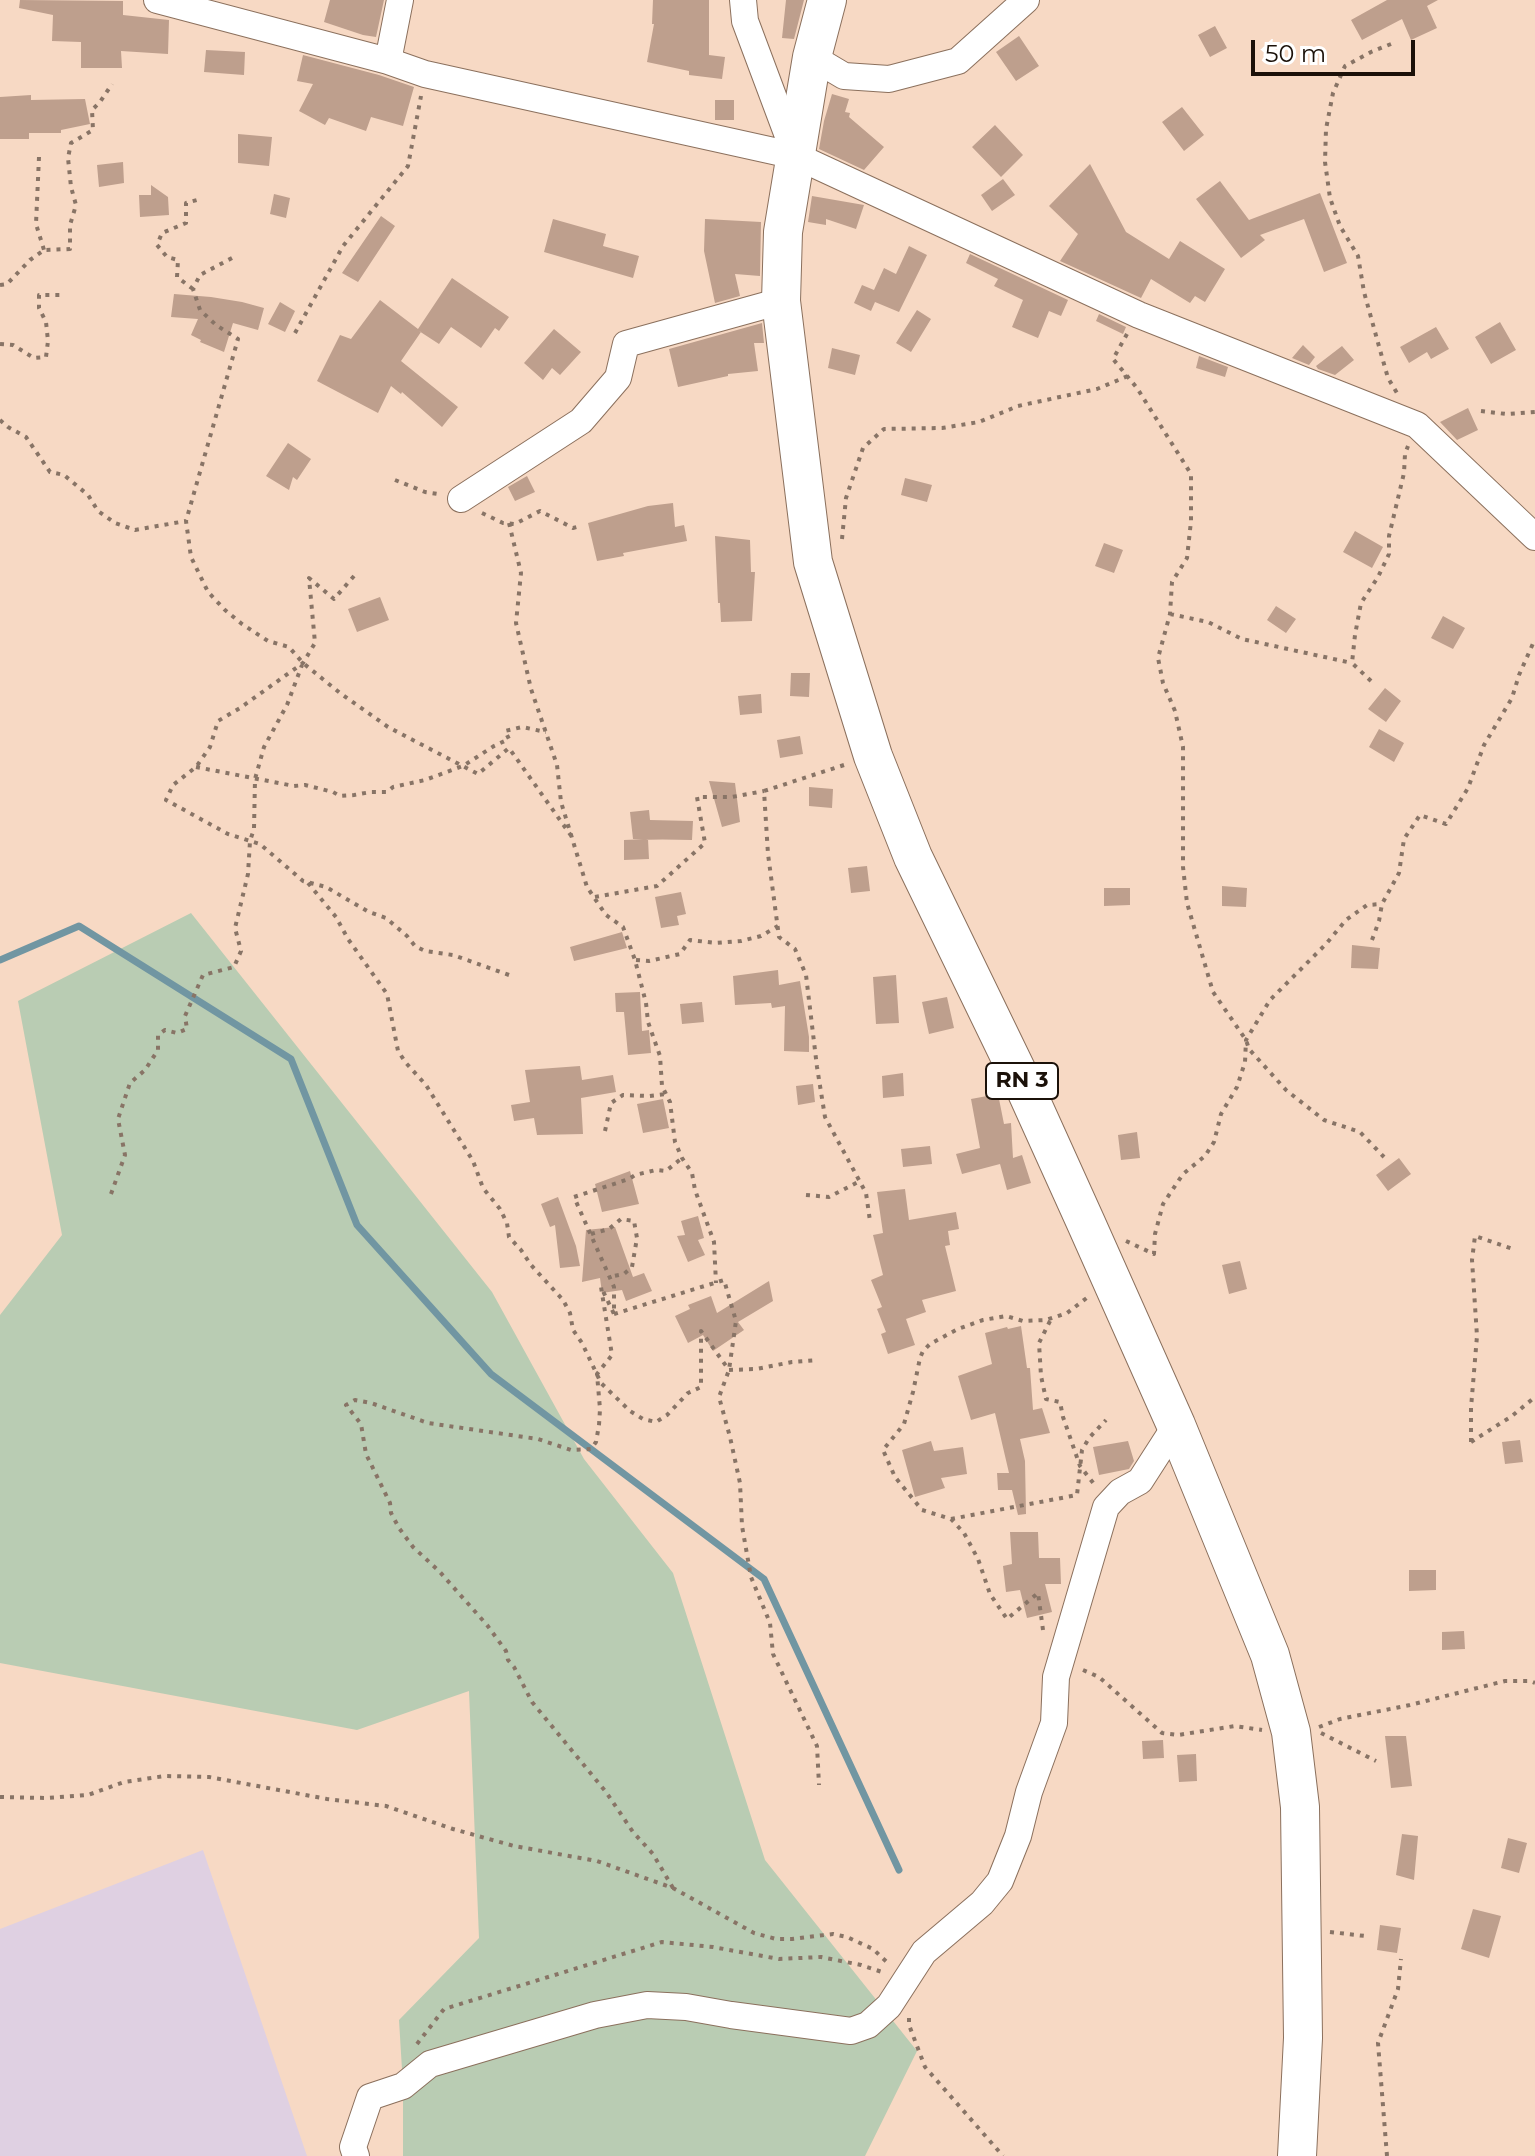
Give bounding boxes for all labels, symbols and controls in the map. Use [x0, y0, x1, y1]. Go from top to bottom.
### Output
scale bar [1255, 24, 1419, 74]
text: 50 m [1265, 39, 1326, 68]
road number: RN 3 [986, 1063, 1058, 1099]

